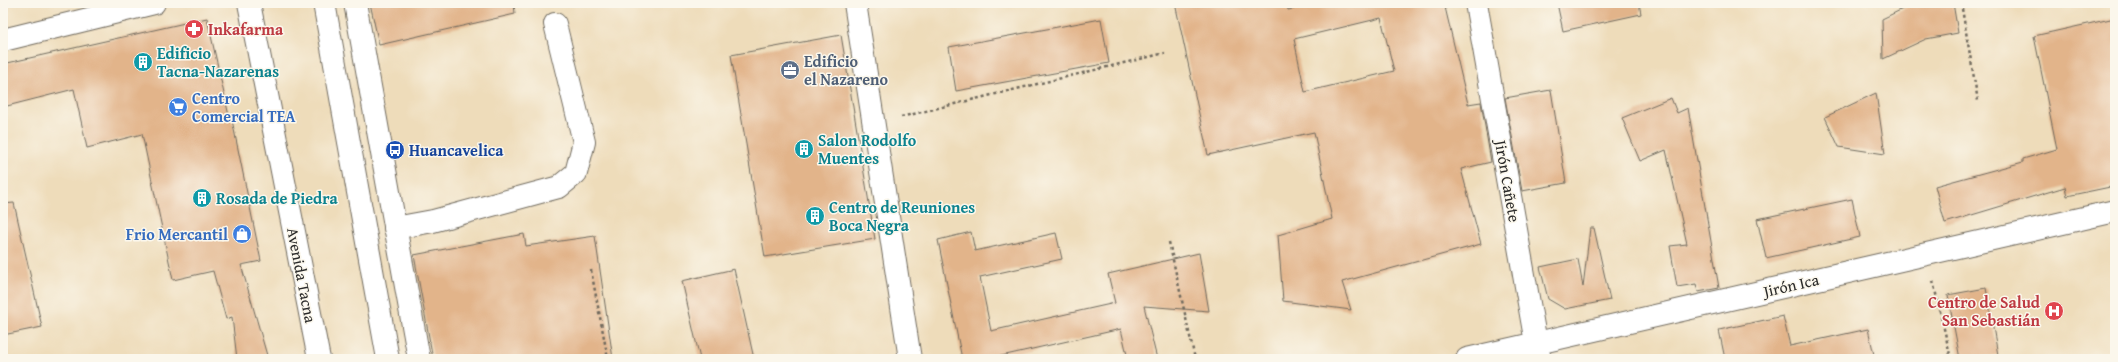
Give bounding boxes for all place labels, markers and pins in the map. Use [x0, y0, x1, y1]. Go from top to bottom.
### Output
place label: Inkafarma [208, 17, 284, 41]
pharmacy icon: Inkafarma [183, 18, 205, 40]
place label: Edificio Tacna-Nazarenas [157, 41, 279, 83]
place label: Edificio el Nazareno [804, 49, 888, 91]
building icon: Edificio Tacna-Nazarenas [132, 51, 154, 73]
office icon: Edificio el Nazareno [779, 59, 801, 81]
place label: Centro Comercial TEA [192, 86, 296, 128]
supermarket icon: Centro Comercial TEA [167, 96, 189, 118]
place label: Salon Rodolfo Muentes [818, 128, 917, 170]
place label: Huancavelica [409, 138, 504, 162]
building icon: Salon Rodolfo Muentes [793, 138, 815, 160]
bus stop icon: Huancavelica [384, 139, 406, 161]
place label: Rosada de Piedra [216, 186, 338, 210]
building icon: Rosada de Piedra [191, 187, 213, 209]
place label: Centro de Reuniones Boca Negra [829, 195, 975, 237]
building icon: Centro de Reuniones Boca Negra [804, 205, 826, 227]
place label: Frio Mercantil [126, 222, 228, 246]
shop icon: Frio Mercantil [231, 223, 253, 245]
place label: Centro de Salud San Sebastián [1928, 290, 2041, 332]
hospital icon: Centro de Salud San Sebastián [2043, 300, 2065, 322]

